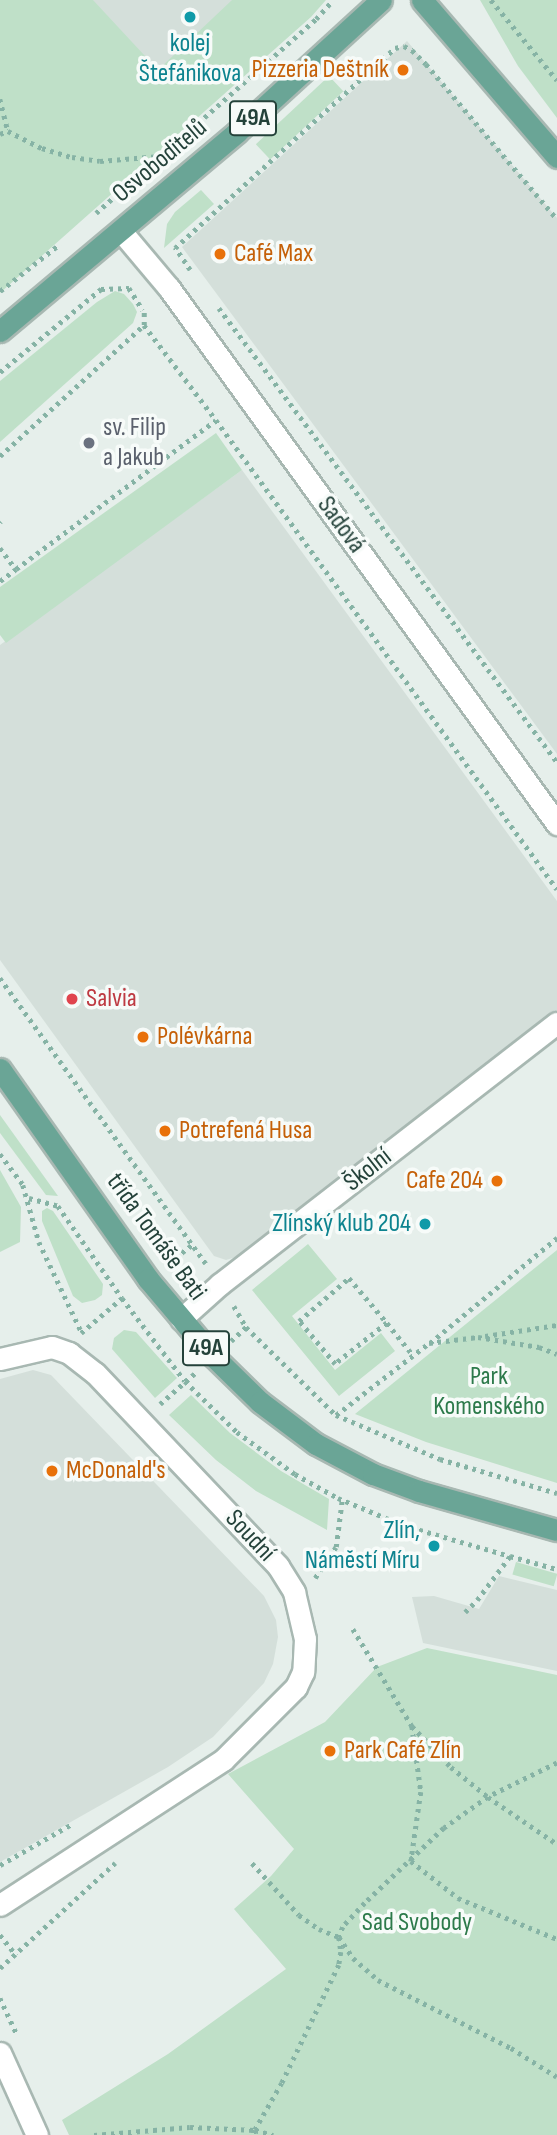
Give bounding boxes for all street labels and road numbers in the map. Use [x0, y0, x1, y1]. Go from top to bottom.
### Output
road number: 49A [229, 98, 278, 138]
street label: Osvoboditelů [106, 112, 214, 210]
street label: Sadová [310, 491, 372, 559]
street label: Školní [338, 1142, 398, 1198]
street label: třída Tomáše Bati [99, 1167, 213, 1307]
road number: 49A [182, 1328, 230, 1368]
street label: Soudní [218, 1504, 282, 1568]

